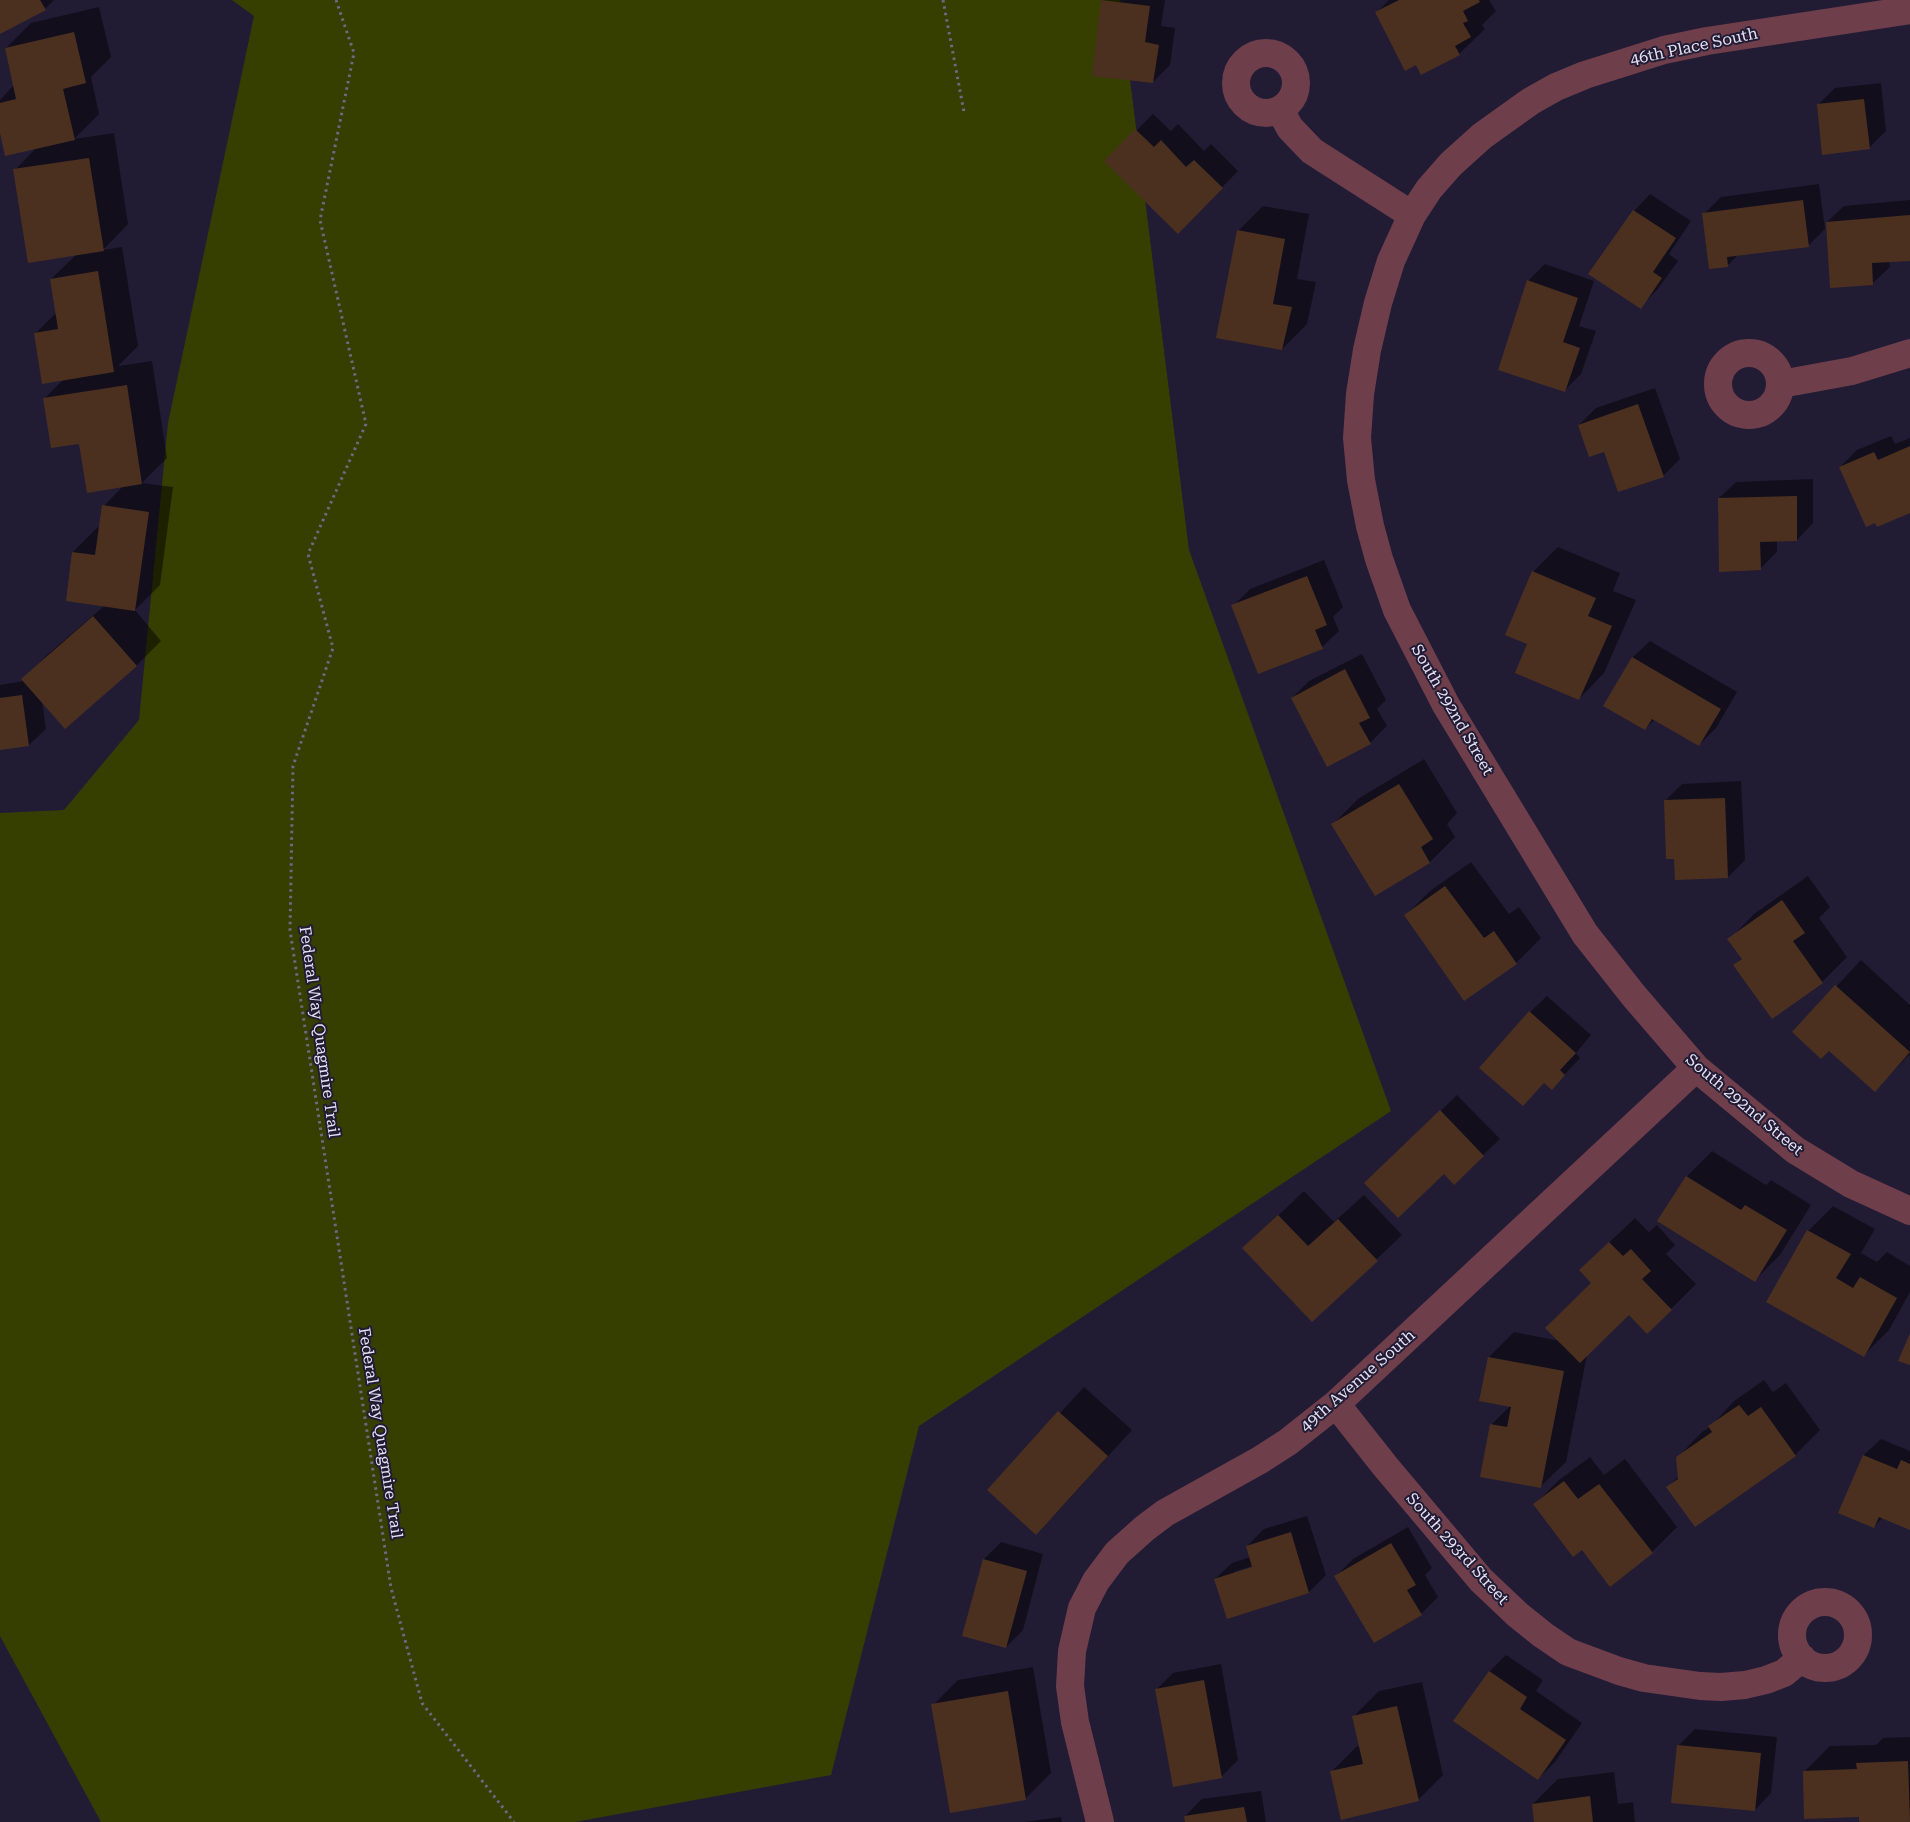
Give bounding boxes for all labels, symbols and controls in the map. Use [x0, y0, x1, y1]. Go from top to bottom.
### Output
street label: 46th Place South [1628, 24, 1760, 70]
street label: South 292nd Street [1407, 641, 1497, 779]
street label: Federal Way Quagmire Trail [295, 925, 343, 1139]
street label: South 292nd Street [1681, 1050, 1807, 1160]
street label: Federal Way Quagmire Trail [354, 1326, 406, 1540]
street label: 49th Avenue South [1297, 1326, 1419, 1436]
street label: South 293rd Street [1402, 1489, 1512, 1609]

